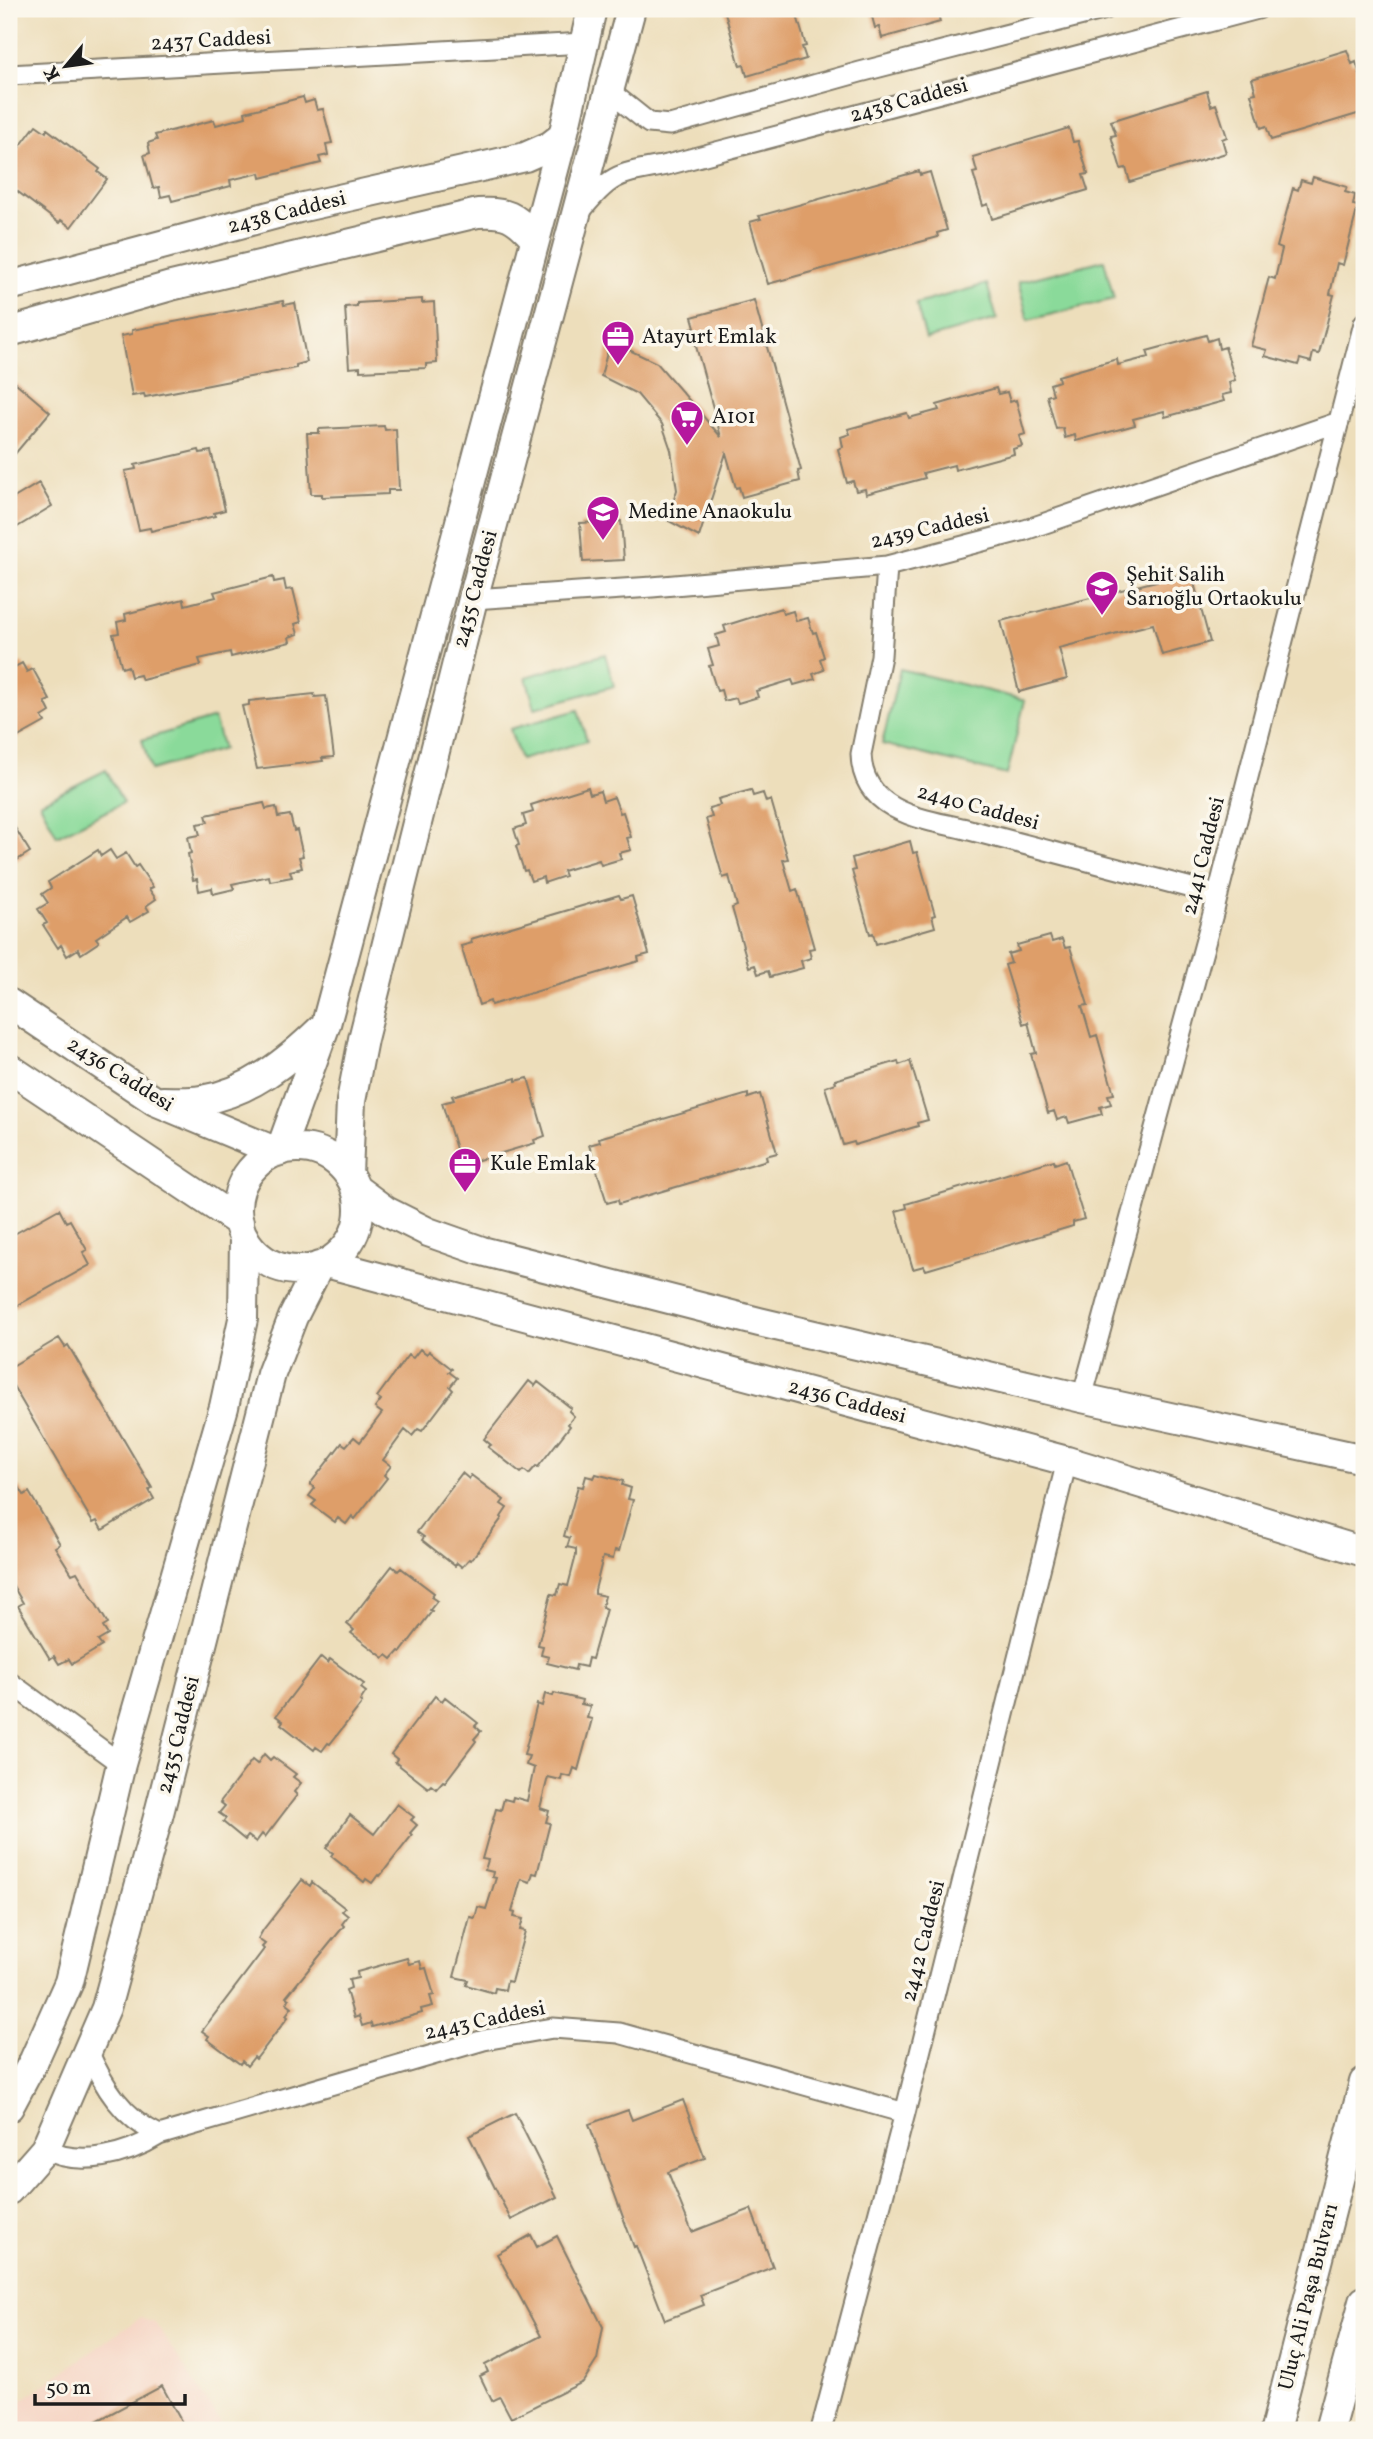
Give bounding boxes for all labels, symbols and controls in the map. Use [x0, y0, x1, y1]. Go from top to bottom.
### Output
street label: 2437 Caddesi [150, 23, 272, 59]
north arrow [32, 32, 102, 102]
text: K [38, 61, 68, 86]
street label: 2438 Caddesi [847, 71, 971, 131]
street label: 2438 Caddesi [225, 184, 349, 242]
office icon: Atayurt Emlak [599, 318, 637, 367]
place label: Atayurt Emlak [642, 323, 777, 352]
supermarket icon: A101 [668, 398, 706, 447]
place label: A101 [712, 403, 756, 432]
school or university icon: Medine Anaokulu [584, 493, 622, 542]
place label: Medine Anaokulu [628, 498, 792, 527]
street label: 2439 Caddesi [868, 501, 992, 557]
street label: 2435 Caddesi [446, 527, 506, 651]
place label: Şehit Salih Sarıoğlu Ortaokulu [1126, 561, 1302, 614]
school or university icon: Şehit Salih Sarıoğlu Ortaokulu [1083, 568, 1121, 617]
street label: 2440 Caddesi [914, 778, 1042, 838]
street label: 2441 Caddesi [1175, 794, 1233, 918]
street label: 2436 Caddesi [61, 1031, 179, 1119]
office icon: Kule Emlak [446, 1145, 484, 1194]
place label: Kule Emlak [490, 1150, 596, 1179]
street label: 2436 Caddesi [785, 1372, 909, 1432]
street label: 2435 Caddesi [150, 1673, 208, 1797]
street label: 2442 Caddesi [895, 1877, 953, 2005]
street label: 2443 Caddesi [422, 1994, 548, 2048]
street label: Uluç Ali Paşa Bulvarı [1272, 2201, 1346, 2393]
scale bar [35, 2362, 186, 2406]
text: 50 m [46, 2374, 91, 2403]

